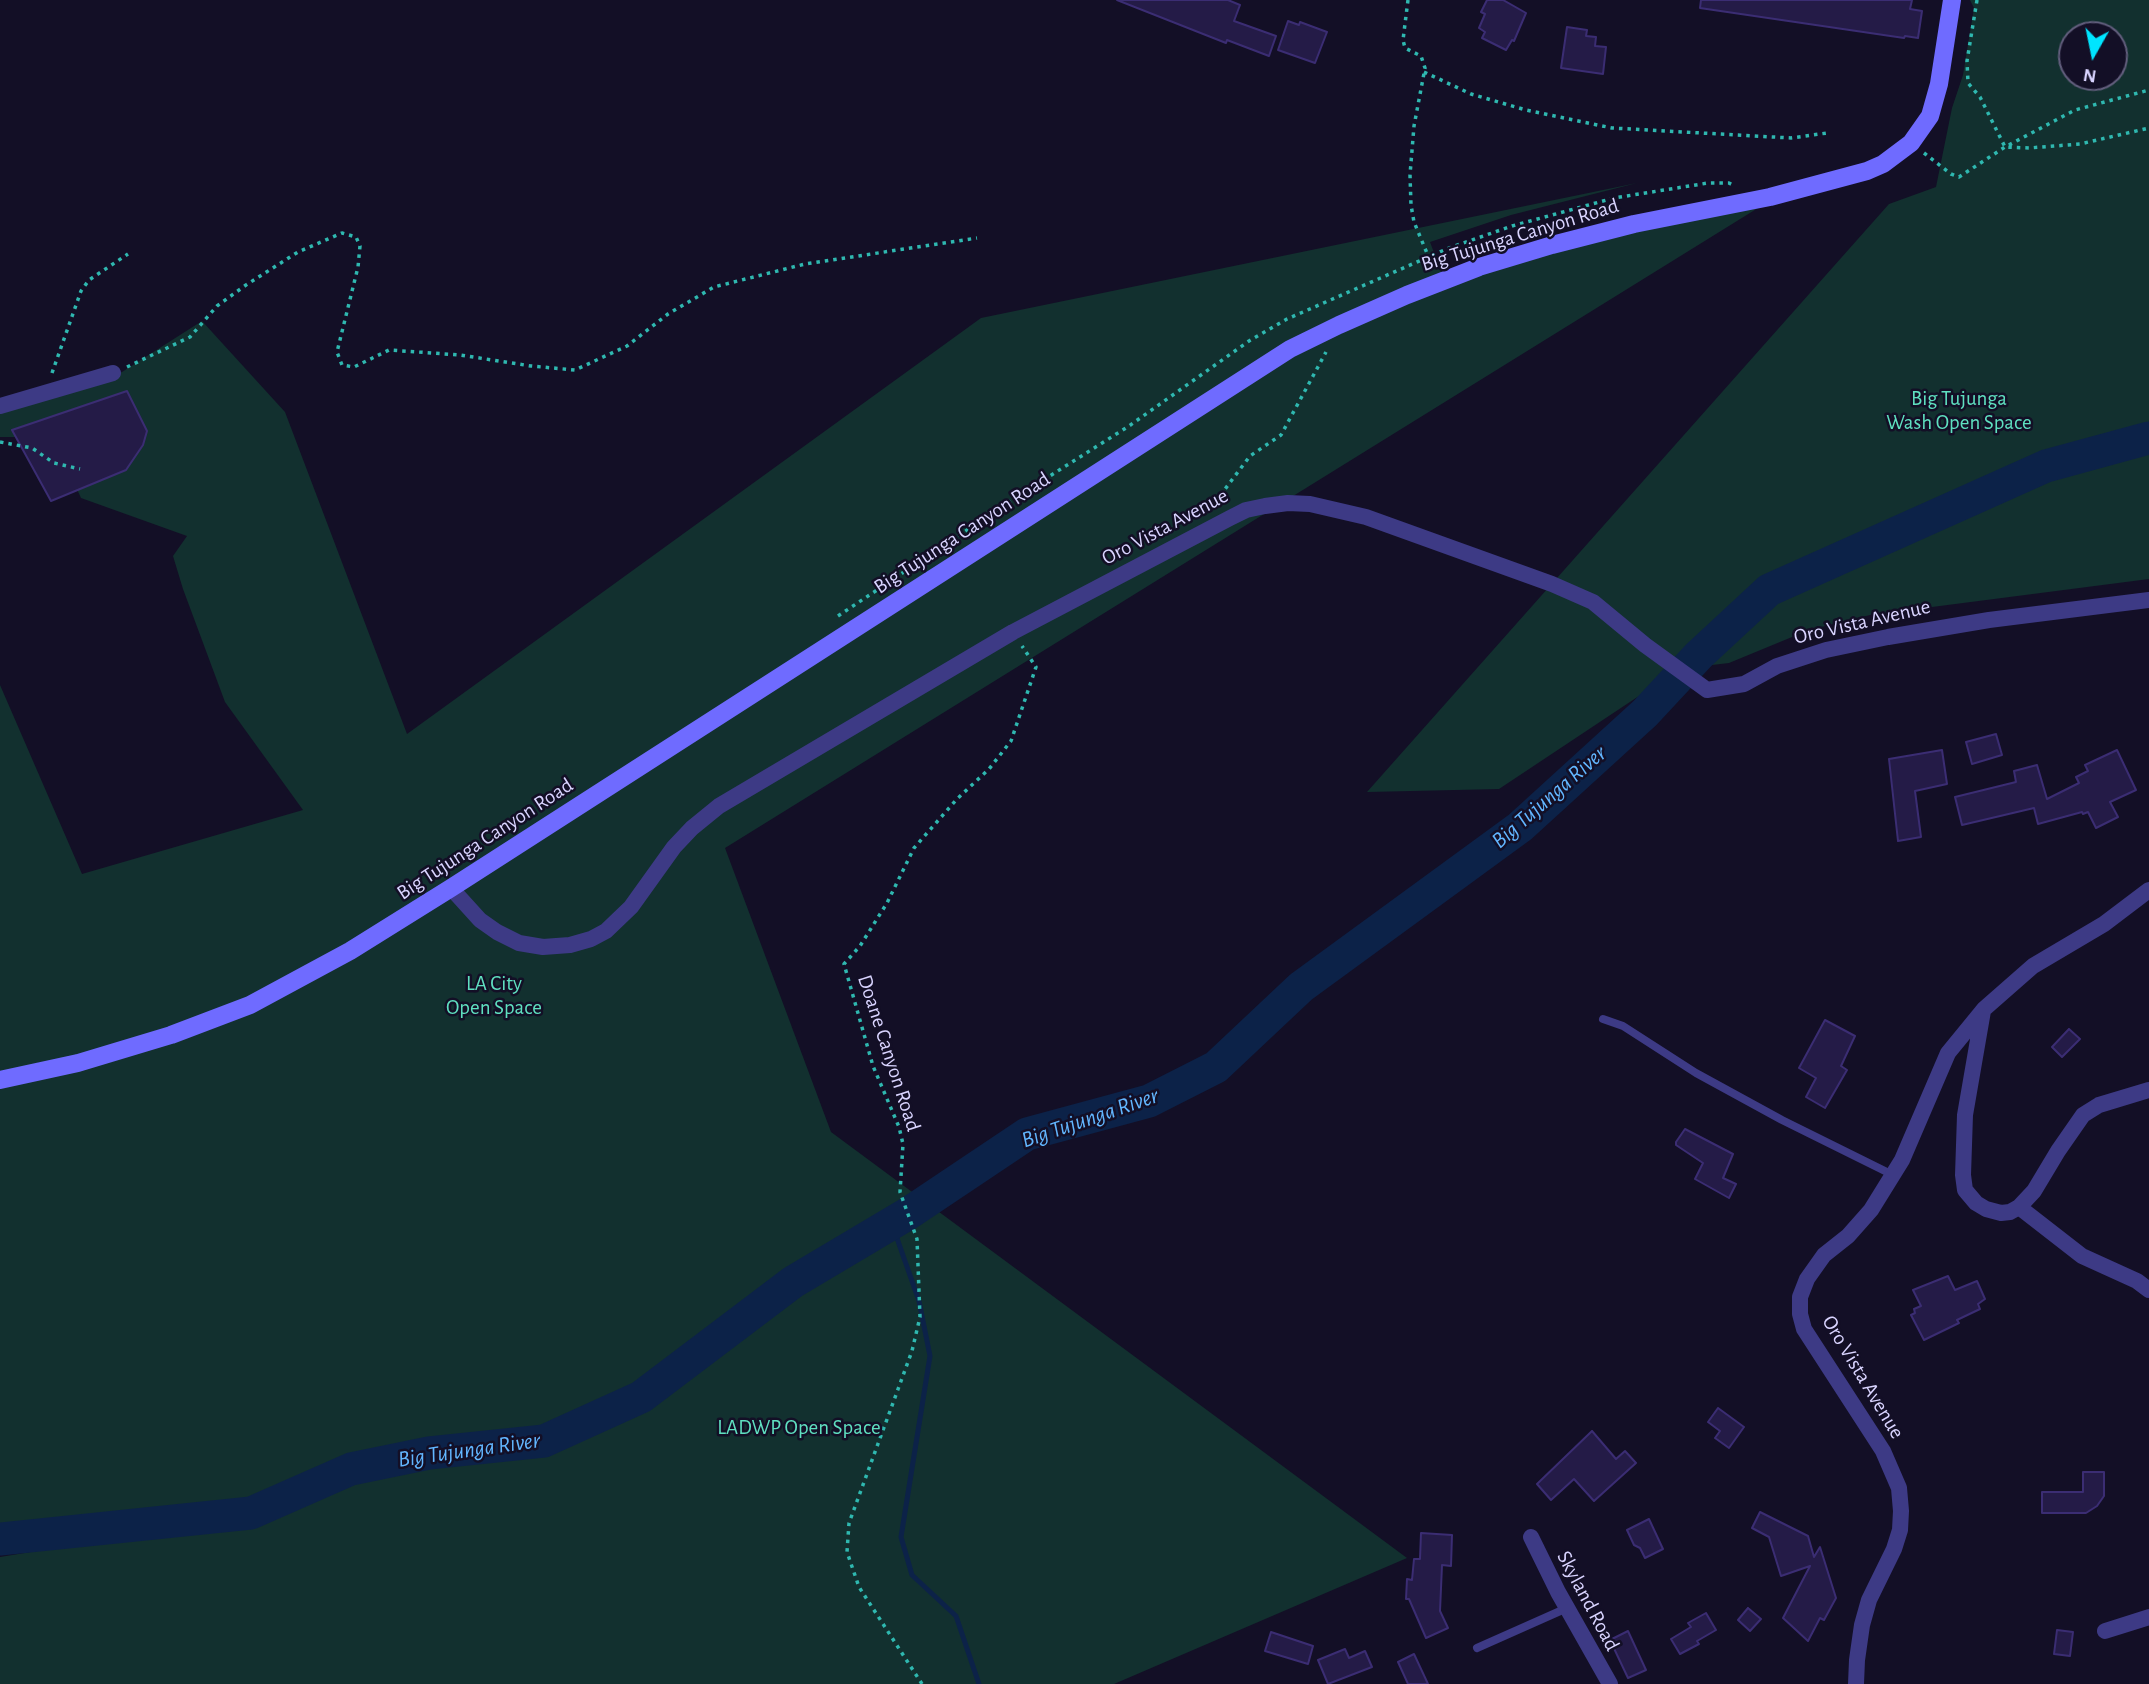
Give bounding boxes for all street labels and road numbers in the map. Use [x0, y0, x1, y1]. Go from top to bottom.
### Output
street label: Big Tujunga Canyon Road [1418, 193, 1622, 277]
street label: Big Tujunga Canyon Road [869, 467, 1055, 599]
street label: Oro Vista Avenue [1097, 483, 1233, 571]
street label: Oro Vista Avenue [1791, 594, 1933, 650]
street label: Big Tujunga Canyon Road [392, 773, 578, 905]
street label: Doane Canyon Road [852, 972, 926, 1134]
street label: Oro Vista Avenue [1816, 1311, 1910, 1443]
street label: Skyland Road [1551, 1547, 1625, 1655]

